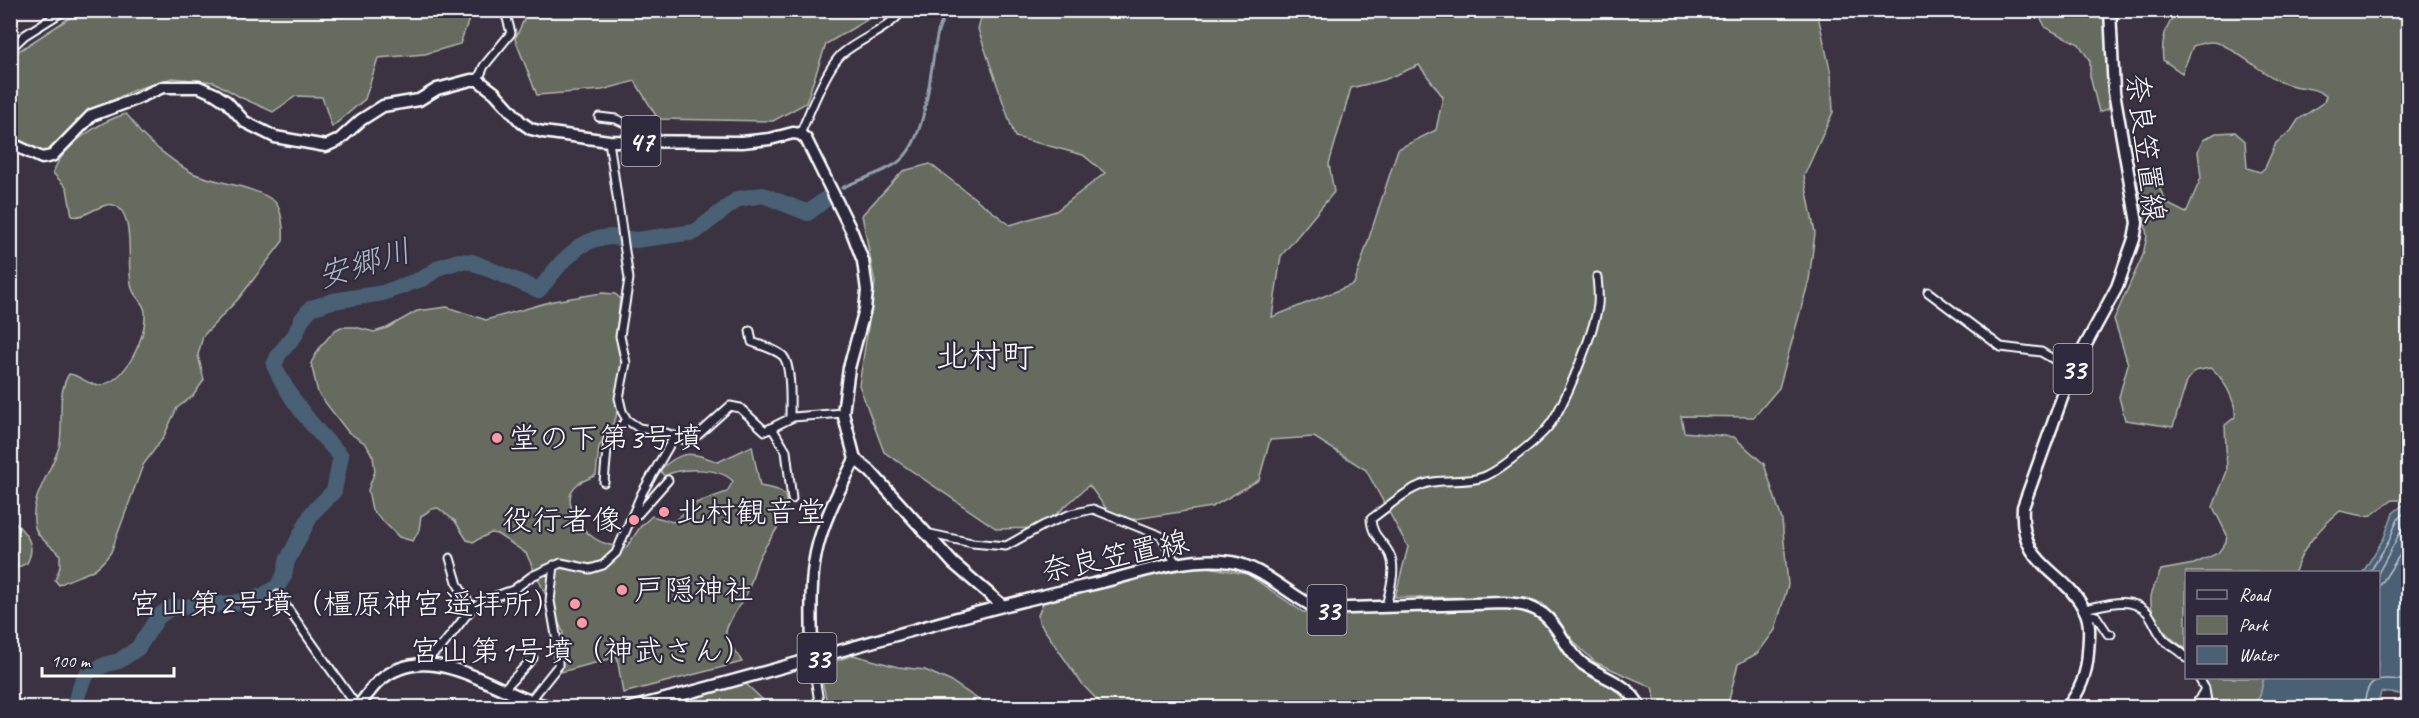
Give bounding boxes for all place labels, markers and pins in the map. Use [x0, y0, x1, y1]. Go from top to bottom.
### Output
place label: 堂の下第3号墳 [509, 419, 703, 457]
marker: 堂の下第3号墳 [490, 431, 504, 445]
place label: 北村観音堂 [676, 493, 826, 531]
place label: 役行者像 [502, 501, 622, 539]
marker: 北村観音堂 [657, 505, 671, 519]
marker: 役行者像 [627, 513, 641, 527]
place label: 戸隠神社 [634, 571, 754, 609]
marker: 戸隠神社 [615, 583, 629, 597]
place label: 宮山第2号墳（橿原神宮遥拝所） [130, 585, 563, 623]
marker: 宮山第2号墳（橿原神宮遥拝所） [568, 597, 582, 611]
marker: 宮山第1号墳（神武さん） [575, 616, 589, 630]
place label: 宮山第1号墳（神武さん） [410, 632, 754, 670]

